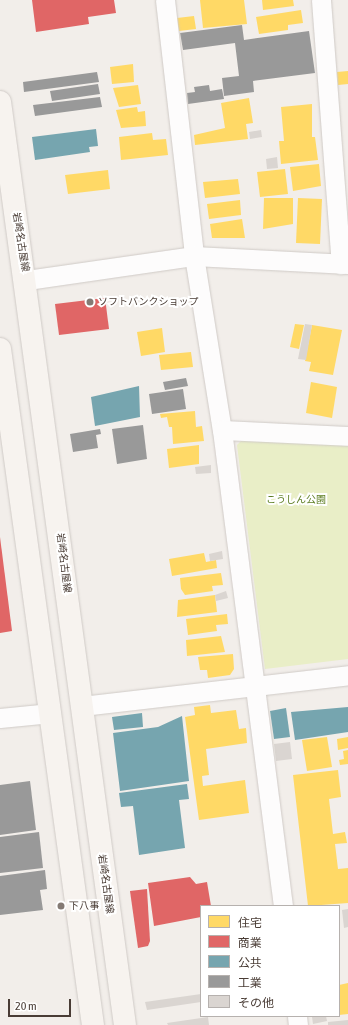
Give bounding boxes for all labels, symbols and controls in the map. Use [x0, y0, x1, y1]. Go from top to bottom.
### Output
street label: 岩崎名古屋線 [10, 211, 32, 273]
place label: ソフトバンクショップ [98, 296, 198, 308]
marker: ソフトバンクショップ [85, 297, 95, 307]
park label: こうしん公園 [266, 494, 326, 506]
street label: 岩崎名古屋線 [54, 532, 74, 594]
street label: 岩崎名古屋線 [96, 853, 116, 915]
place label: 下八事 [69, 900, 99, 912]
marker: 下八事 [56, 901, 66, 911]
legend [200, 905, 340, 1017]
text: 住宅 [238, 916, 262, 930]
text: 商業 [238, 936, 262, 950]
text: 公共 [238, 956, 262, 970]
text: 工業 [238, 976, 262, 990]
scale bar [10, 991, 73, 1017]
text: その他 [238, 996, 274, 1010]
text: 20 m [15, 999, 37, 1013]

